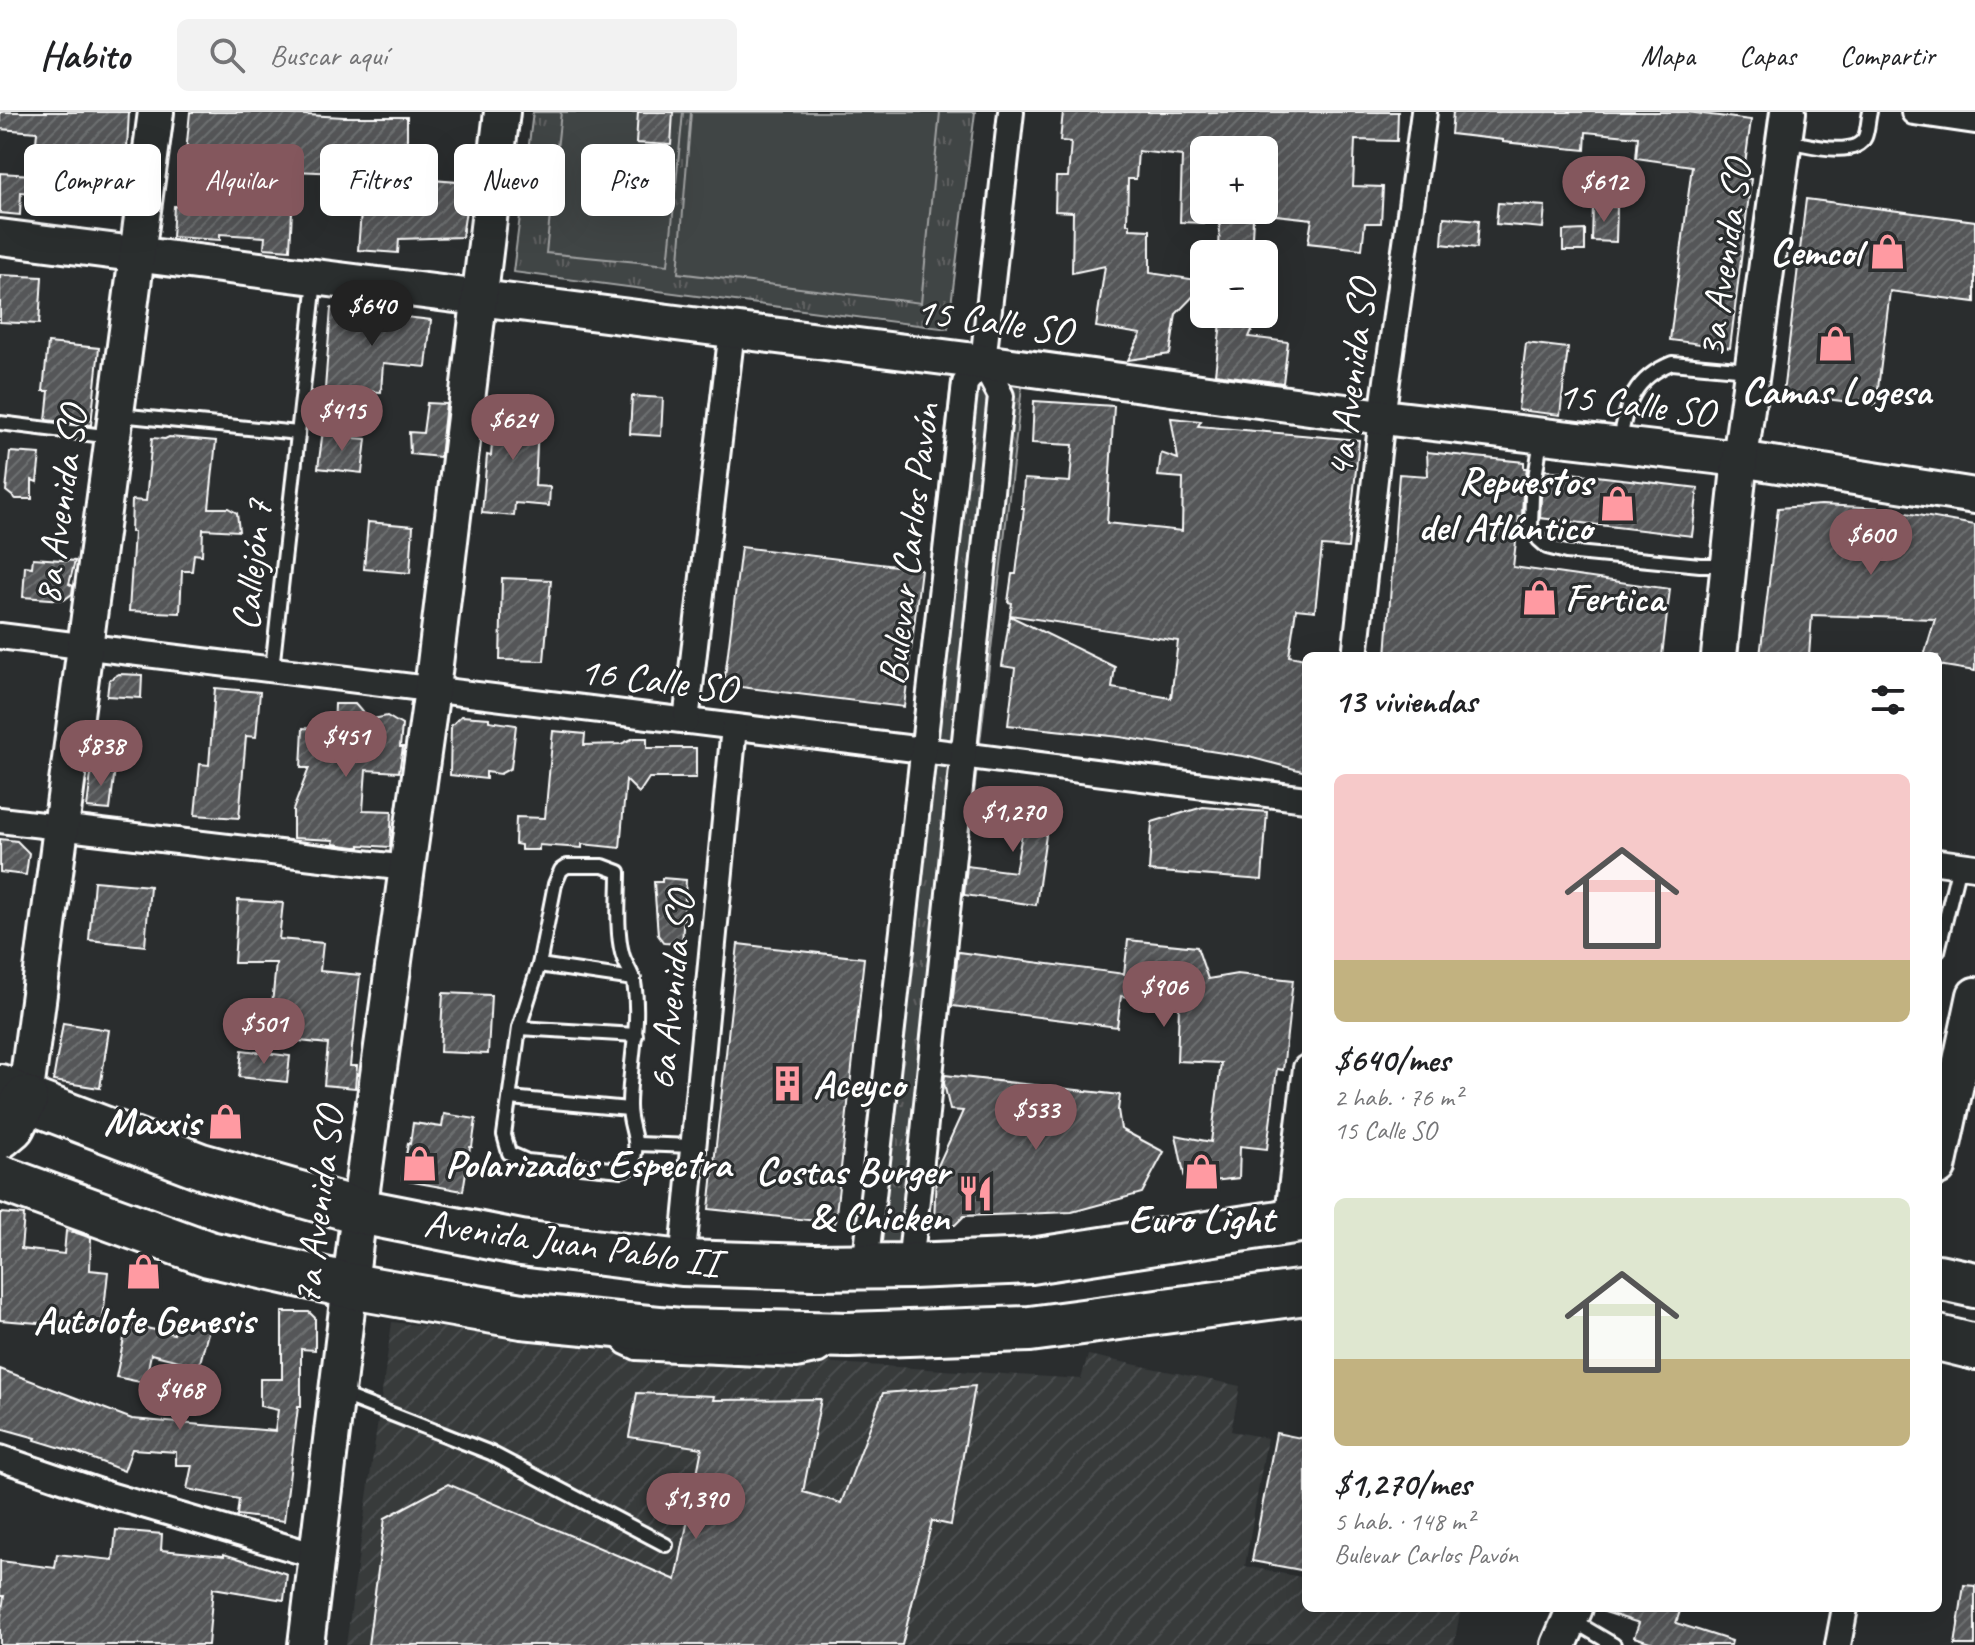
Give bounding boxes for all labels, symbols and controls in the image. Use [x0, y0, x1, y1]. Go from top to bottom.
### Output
search box [177, 19, 737, 91]
text: Habito [40, 32, 129, 79]
icon: search [205, 33, 249, 77]
text: Buscar aquí [269, 36, 387, 74]
text: Mapa [1641, 38, 1695, 73]
text: Capas [1739, 38, 1796, 73]
text: Compartir [1840, 38, 1935, 73]
map controls [1190, 136, 1278, 328]
button: + [1190, 136, 1278, 224]
chip: Comprar [24, 144, 161, 216]
chip: Alquilar [177, 144, 304, 216]
chip: Filtros [320, 144, 438, 216]
chip: Nuevo [454, 144, 565, 216]
chip: Piso [581, 144, 675, 216]
street label: 3a Avenida SO [1685, 153, 1763, 361]
pin: $612 [1557, 156, 1651, 224]
text: $612 [1580, 165, 1628, 198]
place label: Cemcol [1770, 227, 1868, 277]
shop icon: Cemcol [1868, 232, 1906, 270]
button: − [1190, 240, 1278, 328]
street label: 4a Avenida SO [1314, 273, 1388, 481]
pin: $640 [325, 280, 419, 348]
street label: 15 Calle SO [913, 285, 1079, 357]
text: $640 [348, 289, 396, 322]
shop icon: Camas Logesa [1817, 324, 1855, 362]
place label: Camas Logesa [1741, 366, 1933, 416]
street label: 15 Calle SO [1555, 370, 1721, 439]
pin: $415 [295, 385, 389, 453]
text: $415 [319, 394, 365, 427]
pin: $624 [466, 394, 560, 462]
street label: 8a Avenida SO [21, 399, 99, 607]
street label: Bulevar Carlos Pavón [867, 400, 951, 688]
text: $624 [489, 403, 537, 436]
place label: Repuestos del Atlántico [1418, 456, 1596, 552]
shop icon: Repuestos del Atlántico [1599, 484, 1637, 522]
street label: Callejón 7 [220, 495, 284, 633]
pin: $600 [1824, 509, 1918, 577]
text: $600 [1847, 518, 1895, 551]
place label: Fertica [1565, 573, 1667, 623]
shop icon: Fertica [1520, 578, 1558, 616]
street label: 16 Calle SO [577, 646, 743, 715]
icon: filters [1866, 678, 1910, 722]
text: 13 viviendas [1334, 679, 1477, 722]
pin: $451 [299, 711, 393, 779]
pin: $838 [54, 720, 148, 788]
text: $451 [323, 720, 369, 753]
text: $838 [78, 729, 124, 762]
pin: $1,270 [948, 786, 1078, 854]
text: $1,270 [981, 795, 1045, 828]
icon: home [1550, 826, 1694, 970]
street label: 6a Avenida SO [636, 885, 707, 1093]
pin: $906 [1117, 961, 1211, 1029]
text: $906 [1140, 970, 1188, 1003]
pin: $501 [217, 998, 311, 1066]
text: $501 [241, 1007, 287, 1040]
text: $640/mes [1334, 1038, 1450, 1081]
place label: Aceyco [813, 1059, 908, 1109]
building icon: Aceyco [768, 1064, 806, 1102]
text: 2 hab. · 76 m² [1334, 1081, 1462, 1114]
pin: $533 [989, 1084, 1083, 1152]
text: $533 [1013, 1093, 1059, 1126]
place label: Maxxis [104, 1097, 204, 1147]
street label: 7a Avenida SO [281, 1100, 355, 1308]
shop icon: Maxxis [207, 1102, 245, 1140]
text: 15 Calle SO [1334, 1114, 1436, 1147]
place label: Polarizados Espectra [445, 1139, 734, 1189]
shop icon: Polarizados Espectra [400, 1144, 438, 1182]
place label: Costas Burger & Chicken [756, 1146, 954, 1242]
shop icon: Euro Light [1182, 1152, 1220, 1190]
restaurant icon: Costas Burger & Chicken [956, 1174, 994, 1212]
place label: Euro Light [1128, 1194, 1278, 1244]
street label: Avenida Juan Pablo II [421, 1198, 731, 1290]
icon: home [1550, 1250, 1694, 1394]
shop icon: Autolote Genesis [125, 1253, 163, 1291]
place label: Autolote Genesis [33, 1295, 259, 1345]
pin: $468 [133, 1364, 227, 1432]
text: $468 [156, 1373, 204, 1406]
text: $1,270/mes [1334, 1462, 1471, 1505]
pin: $1,390 [631, 1473, 761, 1541]
text: $1,390 [664, 1482, 728, 1515]
text: 5 hab. · 148 m² [1334, 1505, 1474, 1538]
text: Bulevar Carlos Pavón [1334, 1538, 1518, 1571]

